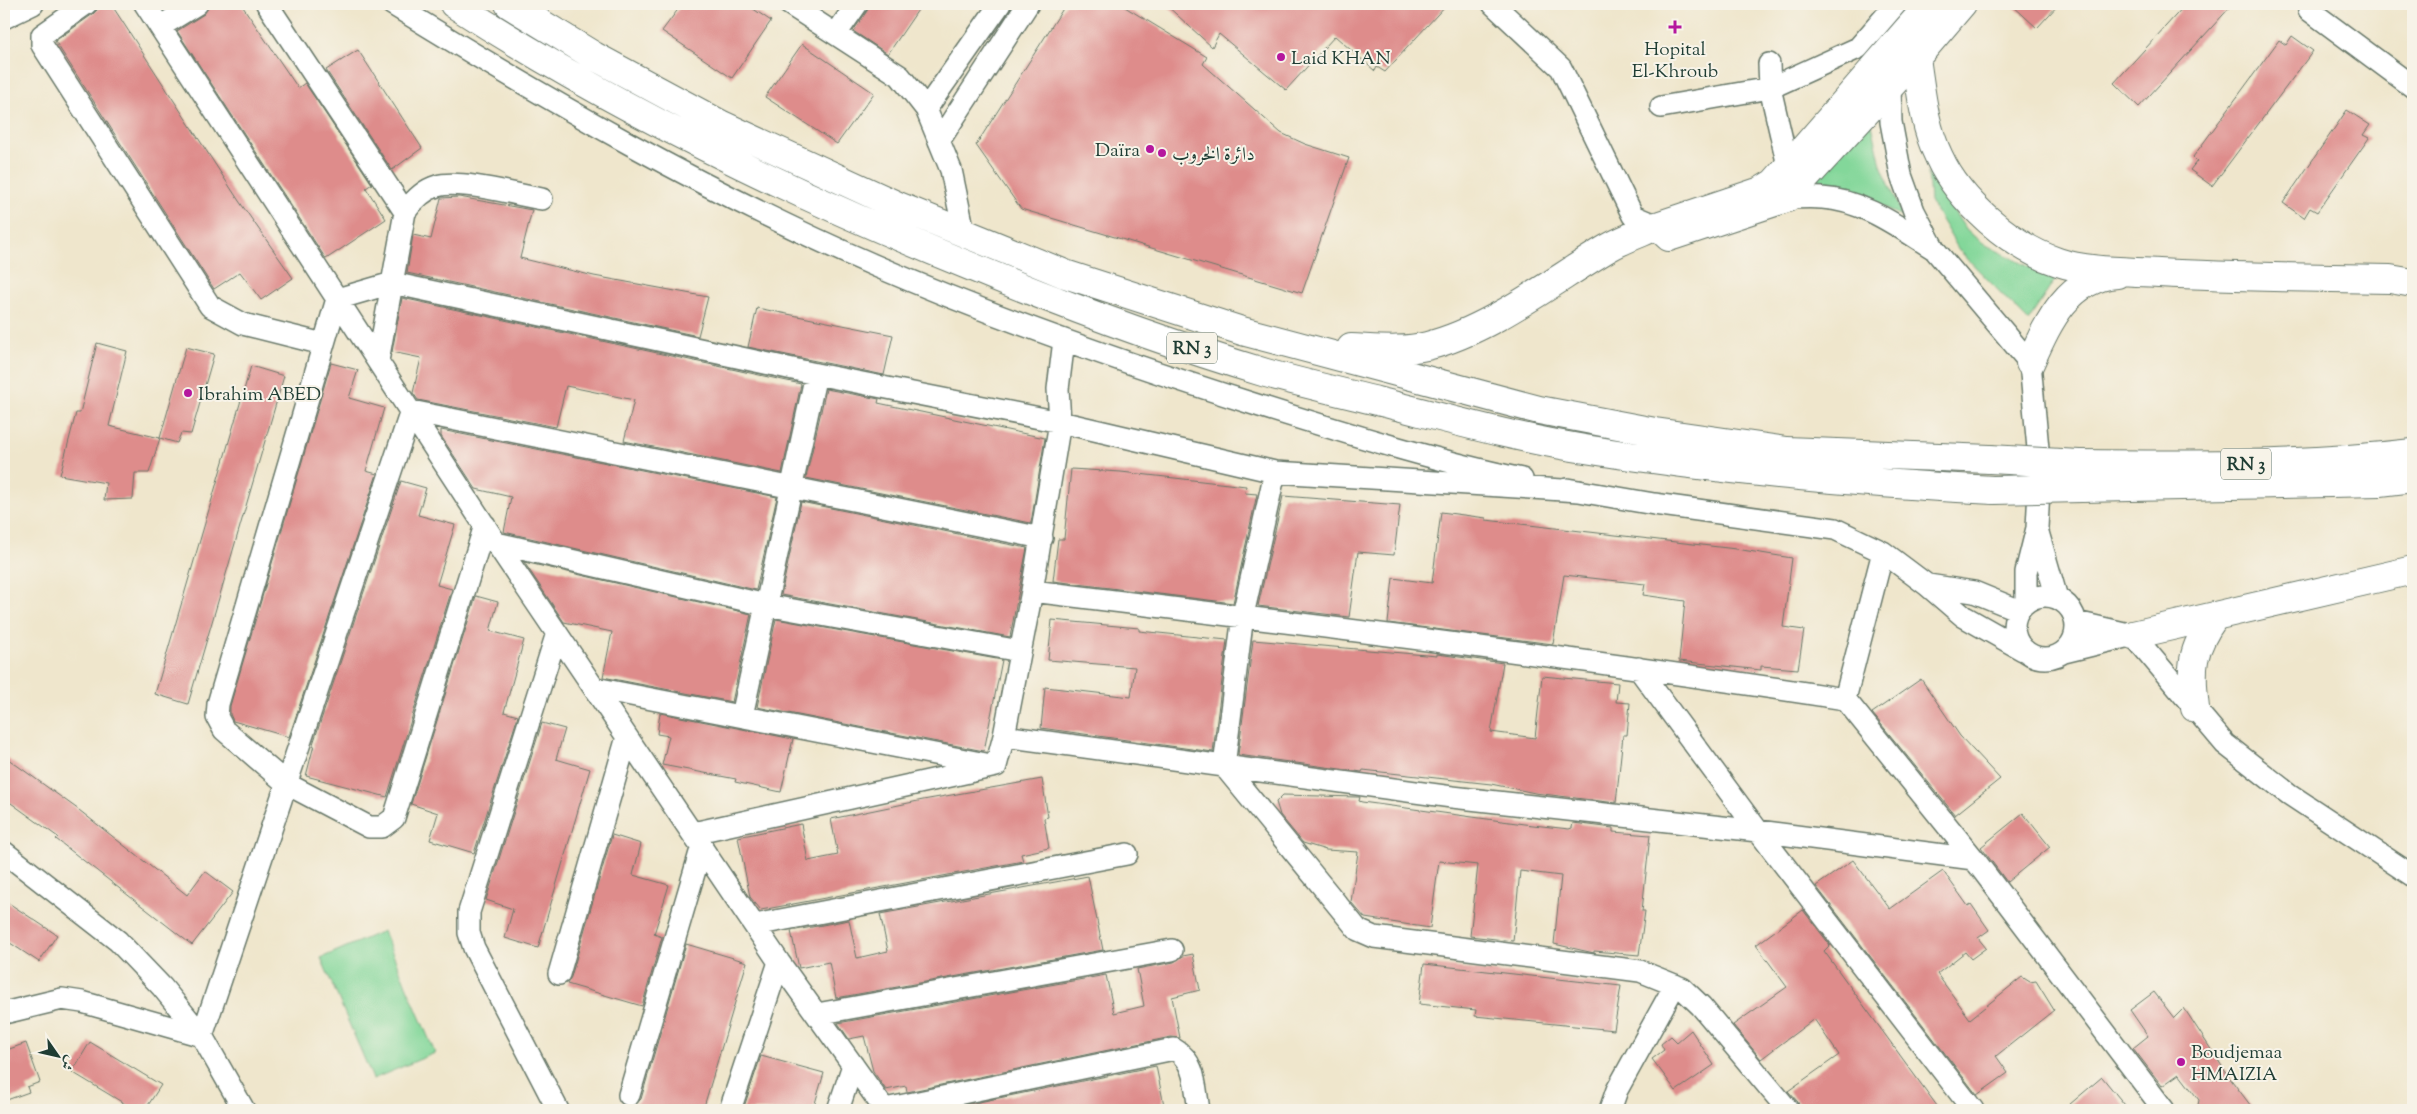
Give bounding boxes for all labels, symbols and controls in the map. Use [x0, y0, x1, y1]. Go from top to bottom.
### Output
marker: Hopital El-Khroub [1668, 20, 1682, 34]
place label: Hopital El-Khroub [1632, 37, 1718, 86]
place label: Laid KHAN [1291, 46, 1391, 73]
marker: Laid KHAN [1275, 51, 1287, 63]
place label: Daïra [1095, 138, 1140, 165]
place label: دائرة الخروب [1172, 142, 1255, 169]
marker: Daïra [1144, 143, 1156, 155]
marker: دائرة الخروب [1156, 147, 1168, 159]
road number: RN 3 [1167, 332, 1217, 363]
place label: Ibrahim ABED [198, 382, 321, 409]
marker: Ibrahim ABED [182, 387, 194, 399]
road number: RN 3 [2221, 448, 2271, 479]
north arrow [32, 1032, 82, 1082]
place label: Boudjemaa HMAIZIA [2191, 1040, 2283, 1089]
text: ش [55, 1051, 79, 1074]
marker: Boudjemaa HMAIZIA [2175, 1056, 2187, 1068]

